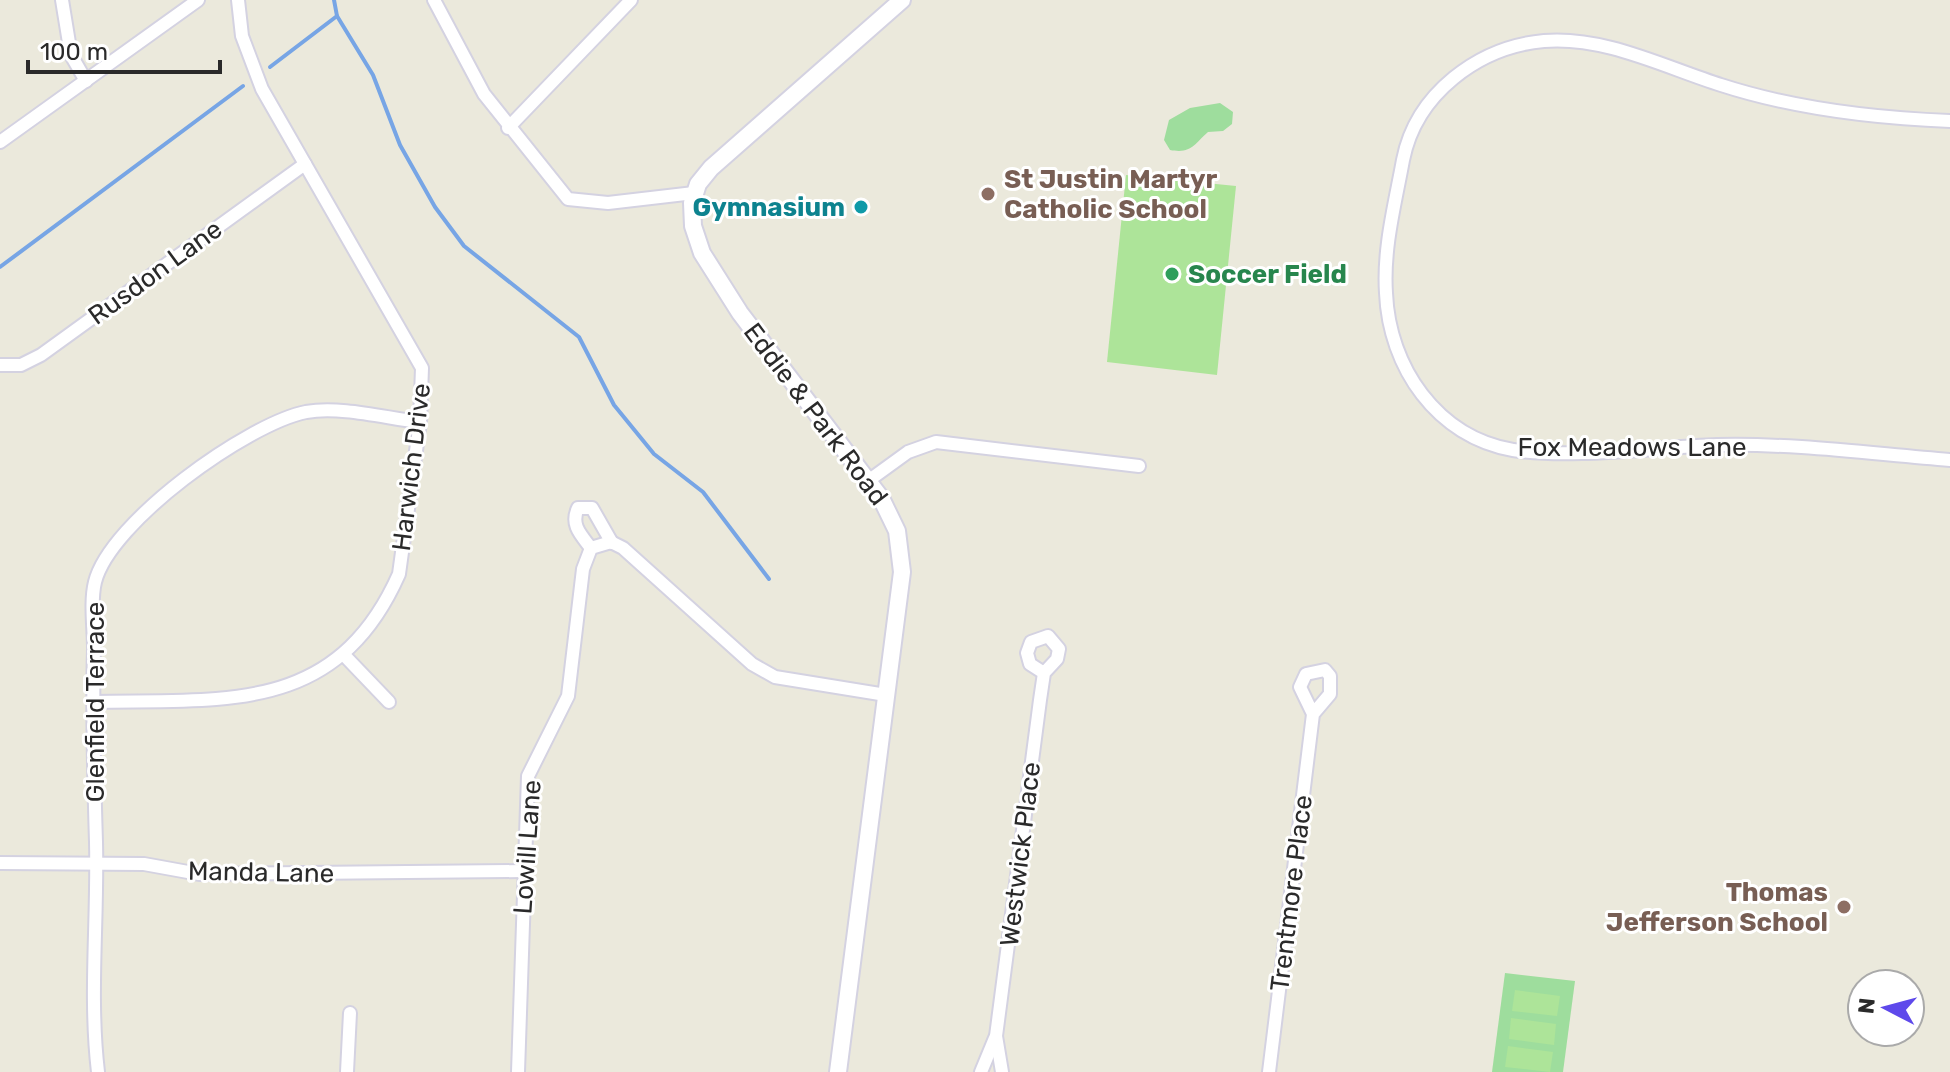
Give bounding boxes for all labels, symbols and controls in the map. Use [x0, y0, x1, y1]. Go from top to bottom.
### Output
scale bar [28, 24, 220, 74]
text: 100 m [40, 38, 108, 66]
place label: St Justin Martyr Catholic School [1004, 164, 1217, 225]
marker: St Justin Martyr Catholic School [979, 185, 997, 203]
place label: Gymnasium [693, 192, 845, 223]
marker: Gymnasium [852, 198, 870, 216]
street label: Rusdon Lane [82, 213, 228, 331]
place label: Soccer Field [1188, 259, 1347, 290]
marker: Soccer Field [1163, 265, 1181, 283]
street label: Eddie & Park Road [737, 317, 894, 511]
street label: Harwich Drive [386, 381, 437, 553]
street label: Fox Meadows Lane [1518, 432, 1746, 463]
street label: Glenfield Terrace [80, 602, 111, 802]
street label: Westwick Place [994, 760, 1047, 948]
street label: Lowill Lane [507, 779, 548, 915]
street label: Trentmore Place [1264, 793, 1319, 993]
street label: Manda Lane [188, 856, 334, 889]
place label: Thomas Jefferson School [1606, 877, 1828, 938]
marker: Thomas Jefferson School [1835, 898, 1853, 916]
north arrow [1846, 968, 1926, 1048]
text: N [1852, 997, 1881, 1015]

